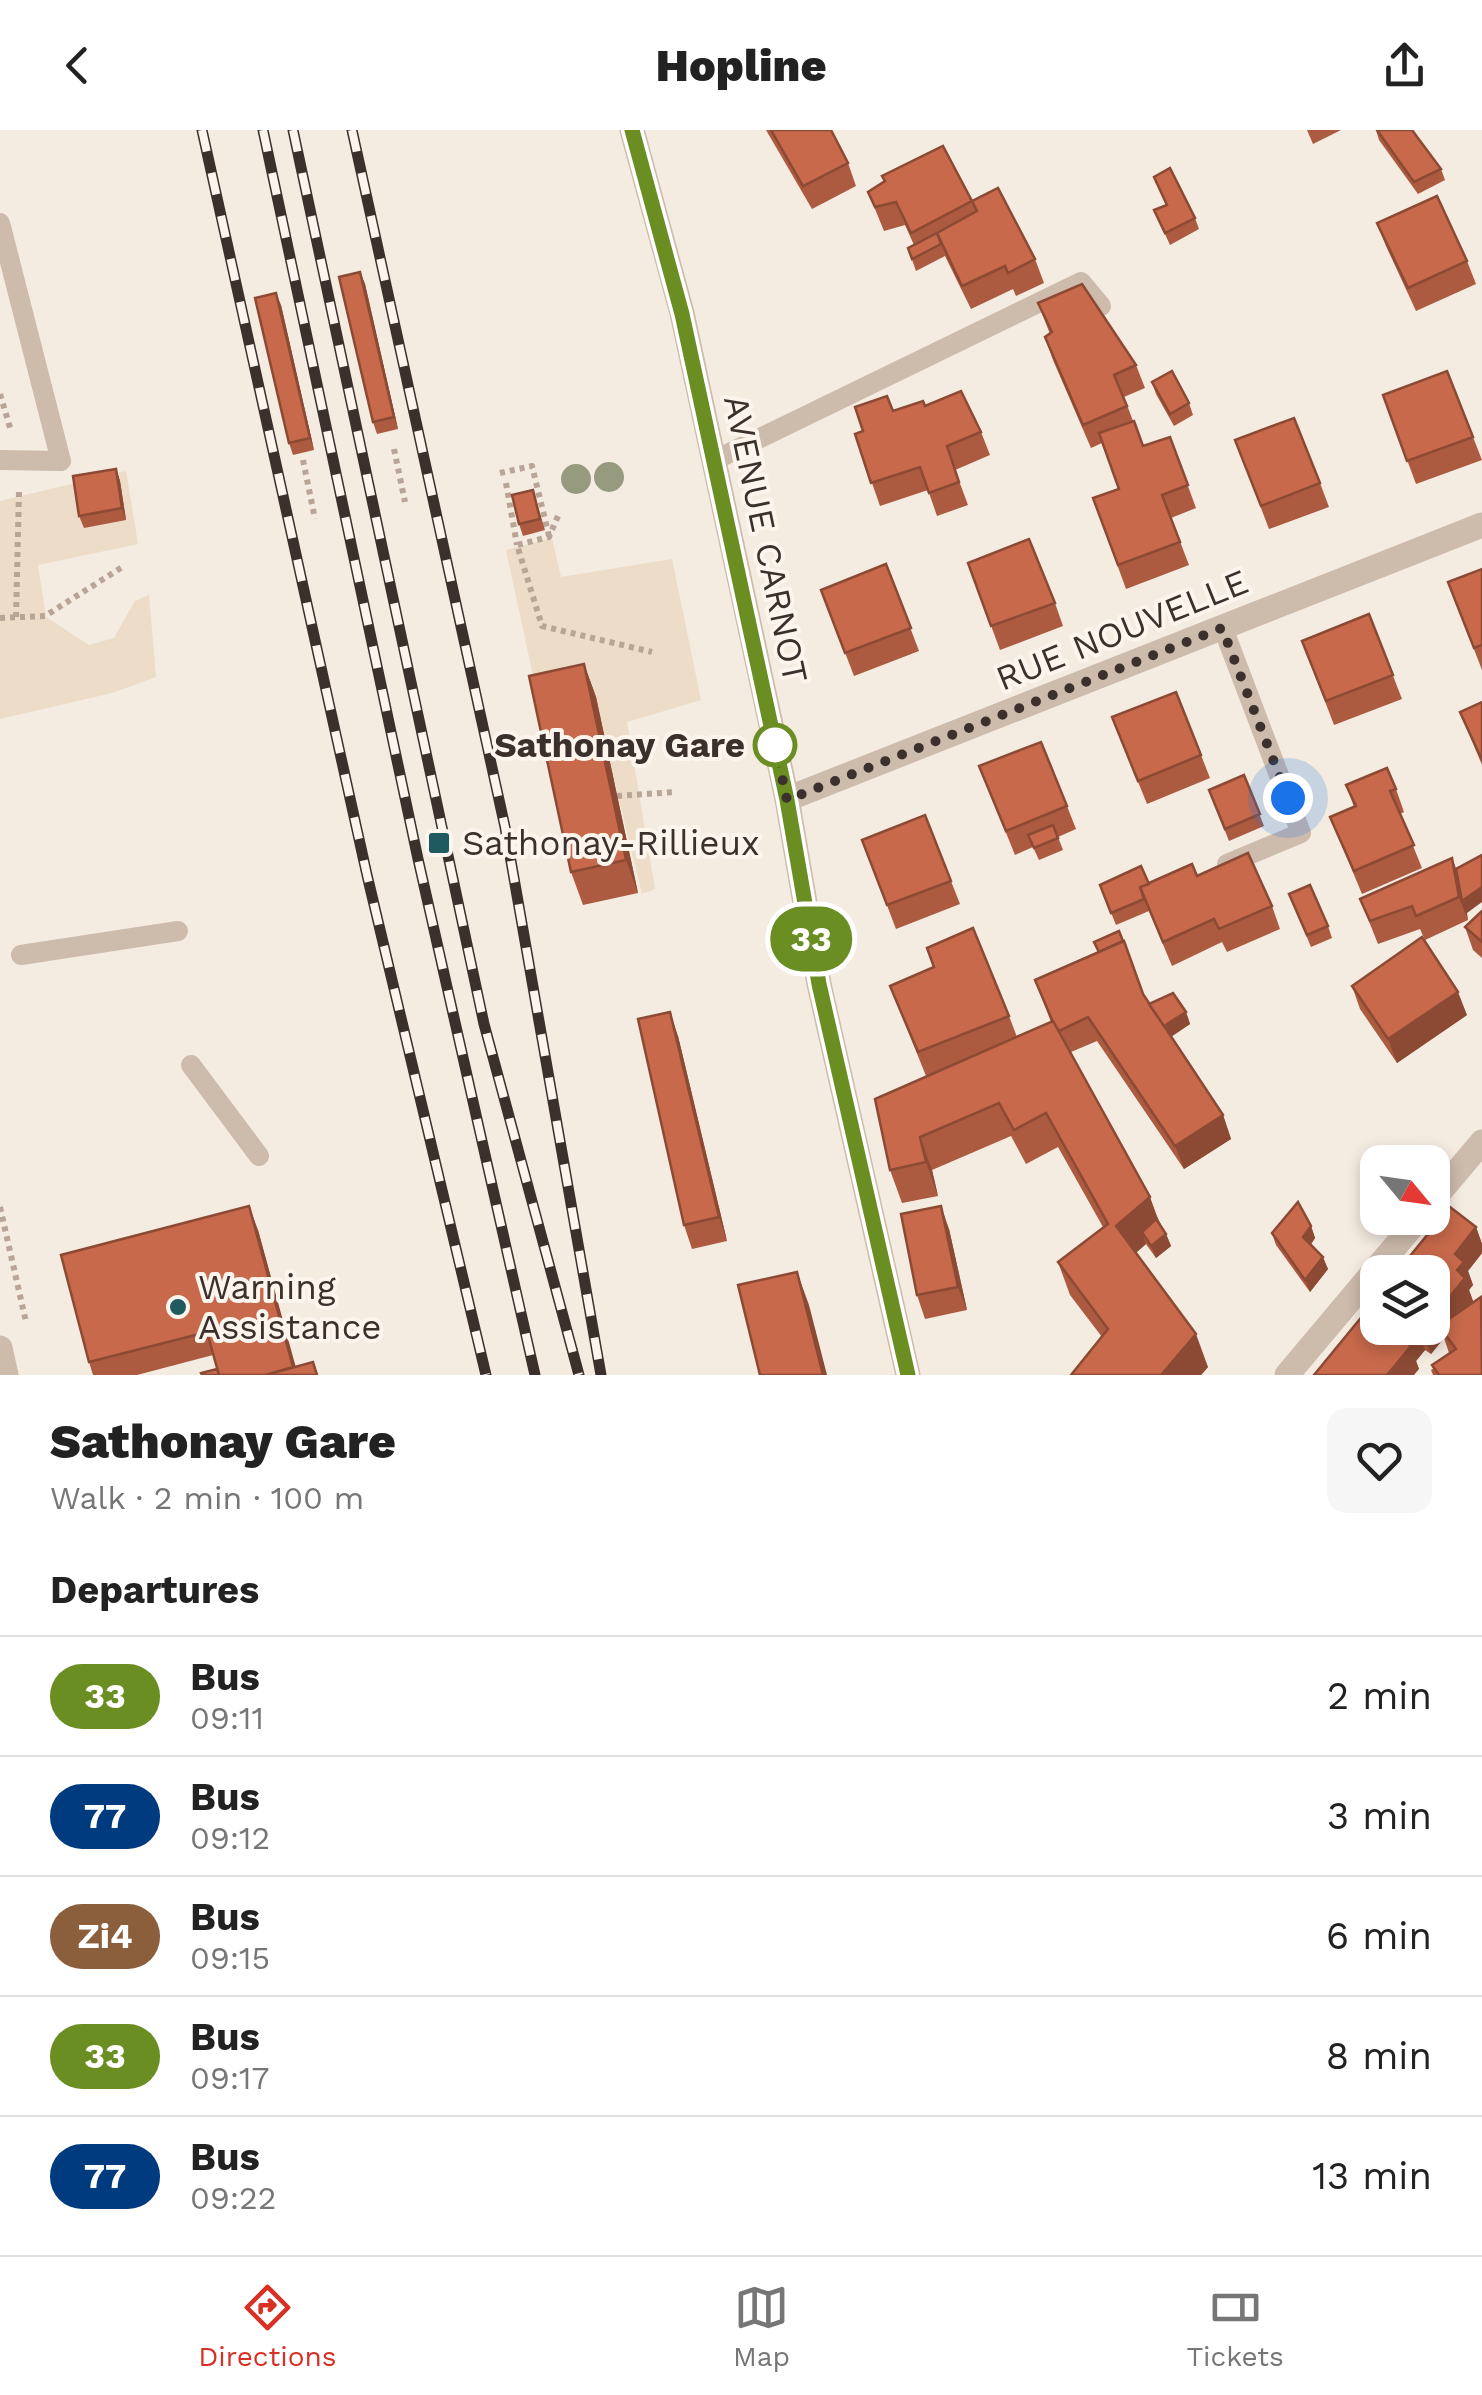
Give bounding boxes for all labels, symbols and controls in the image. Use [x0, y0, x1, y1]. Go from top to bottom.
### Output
icon: back [50, 38, 105, 93]
icon: share [1377, 38, 1432, 93]
text: Hopline [655, 39, 827, 92]
street label: AVENUE CARNOT [715, 391, 817, 687]
street label: RUE NOUVELLE [990, 560, 1254, 700]
place label: Sathonay Gare [494, 724, 745, 766]
marker: Sathonay Gare [754, 724, 796, 766]
your location [1263, 773, 1313, 823]
place label: Sathonay-Rillieux [462, 822, 760, 864]
marker: Sathonay-Rillieux [426, 830, 452, 856]
line badge: 33 [766, 906, 856, 972]
text: 33 [790, 918, 832, 960]
north arrow [1360, 1145, 1450, 1235]
map controls [1360, 1145, 1450, 1345]
button: layers [1360, 1255, 1450, 1345]
place label: Warning Assistance [198, 1266, 382, 1348]
marker: Warning Assistance [167, 1296, 189, 1318]
button: heart [1327, 1408, 1432, 1513]
text: Sathonay Gare [50, 1413, 396, 1470]
text: Walk · 2 min · 100 m [50, 1479, 364, 1517]
text: Departures [50, 1568, 259, 1612]
text: Bus [190, 1655, 260, 1699]
text: 2 min [1327, 1674, 1432, 1718]
text: 33 [84, 1675, 126, 1717]
text: 09:11 [190, 1699, 264, 1737]
text: Bus [190, 1775, 260, 1819]
text: 3 min [1327, 1794, 1432, 1838]
text: 77 [84, 1795, 126, 1837]
text: 09:12 [190, 1819, 270, 1857]
text: Bus [190, 1895, 260, 1939]
text: 6 min [1326, 1914, 1432, 1958]
text: Zi4 [78, 1915, 133, 1957]
text: 09:15 [190, 1939, 270, 1977]
text: Bus [190, 2015, 260, 2059]
text: 8 min [1326, 2034, 1432, 2078]
text: 33 [84, 2035, 126, 2077]
text: 09:17 [190, 2059, 270, 2097]
text: Bus [190, 2135, 260, 2179]
text: 13 min [1312, 2154, 1432, 2198]
text: 77 [84, 2155, 126, 2197]
text: 09:22 [190, 2179, 276, 2217]
tab: Directions [198, 2280, 337, 2373]
tab: Map [733, 2280, 790, 2373]
tab: Tickets [1187, 2280, 1284, 2373]

